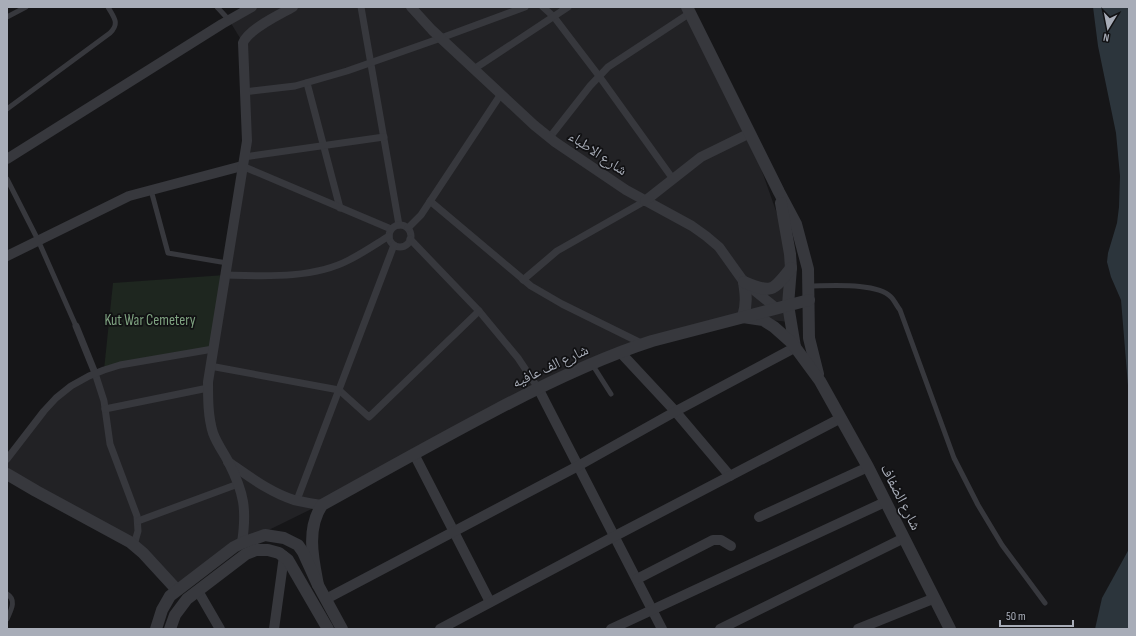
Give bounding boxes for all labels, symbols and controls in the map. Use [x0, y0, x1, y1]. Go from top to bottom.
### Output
north arrow [1088, 8, 1128, 48]
text: N [1102, 30, 1110, 44]
street label: شارع الاطباء [565, 127, 631, 180]
park label: Kut War Cemetery [104, 311, 196, 330]
street label: شارع الف عافيه [509, 340, 592, 392]
street label: شارع الضفاف [876, 461, 925, 534]
scale bar [1000, 602, 1073, 628]
text: 50 m [1006, 609, 1026, 624]

